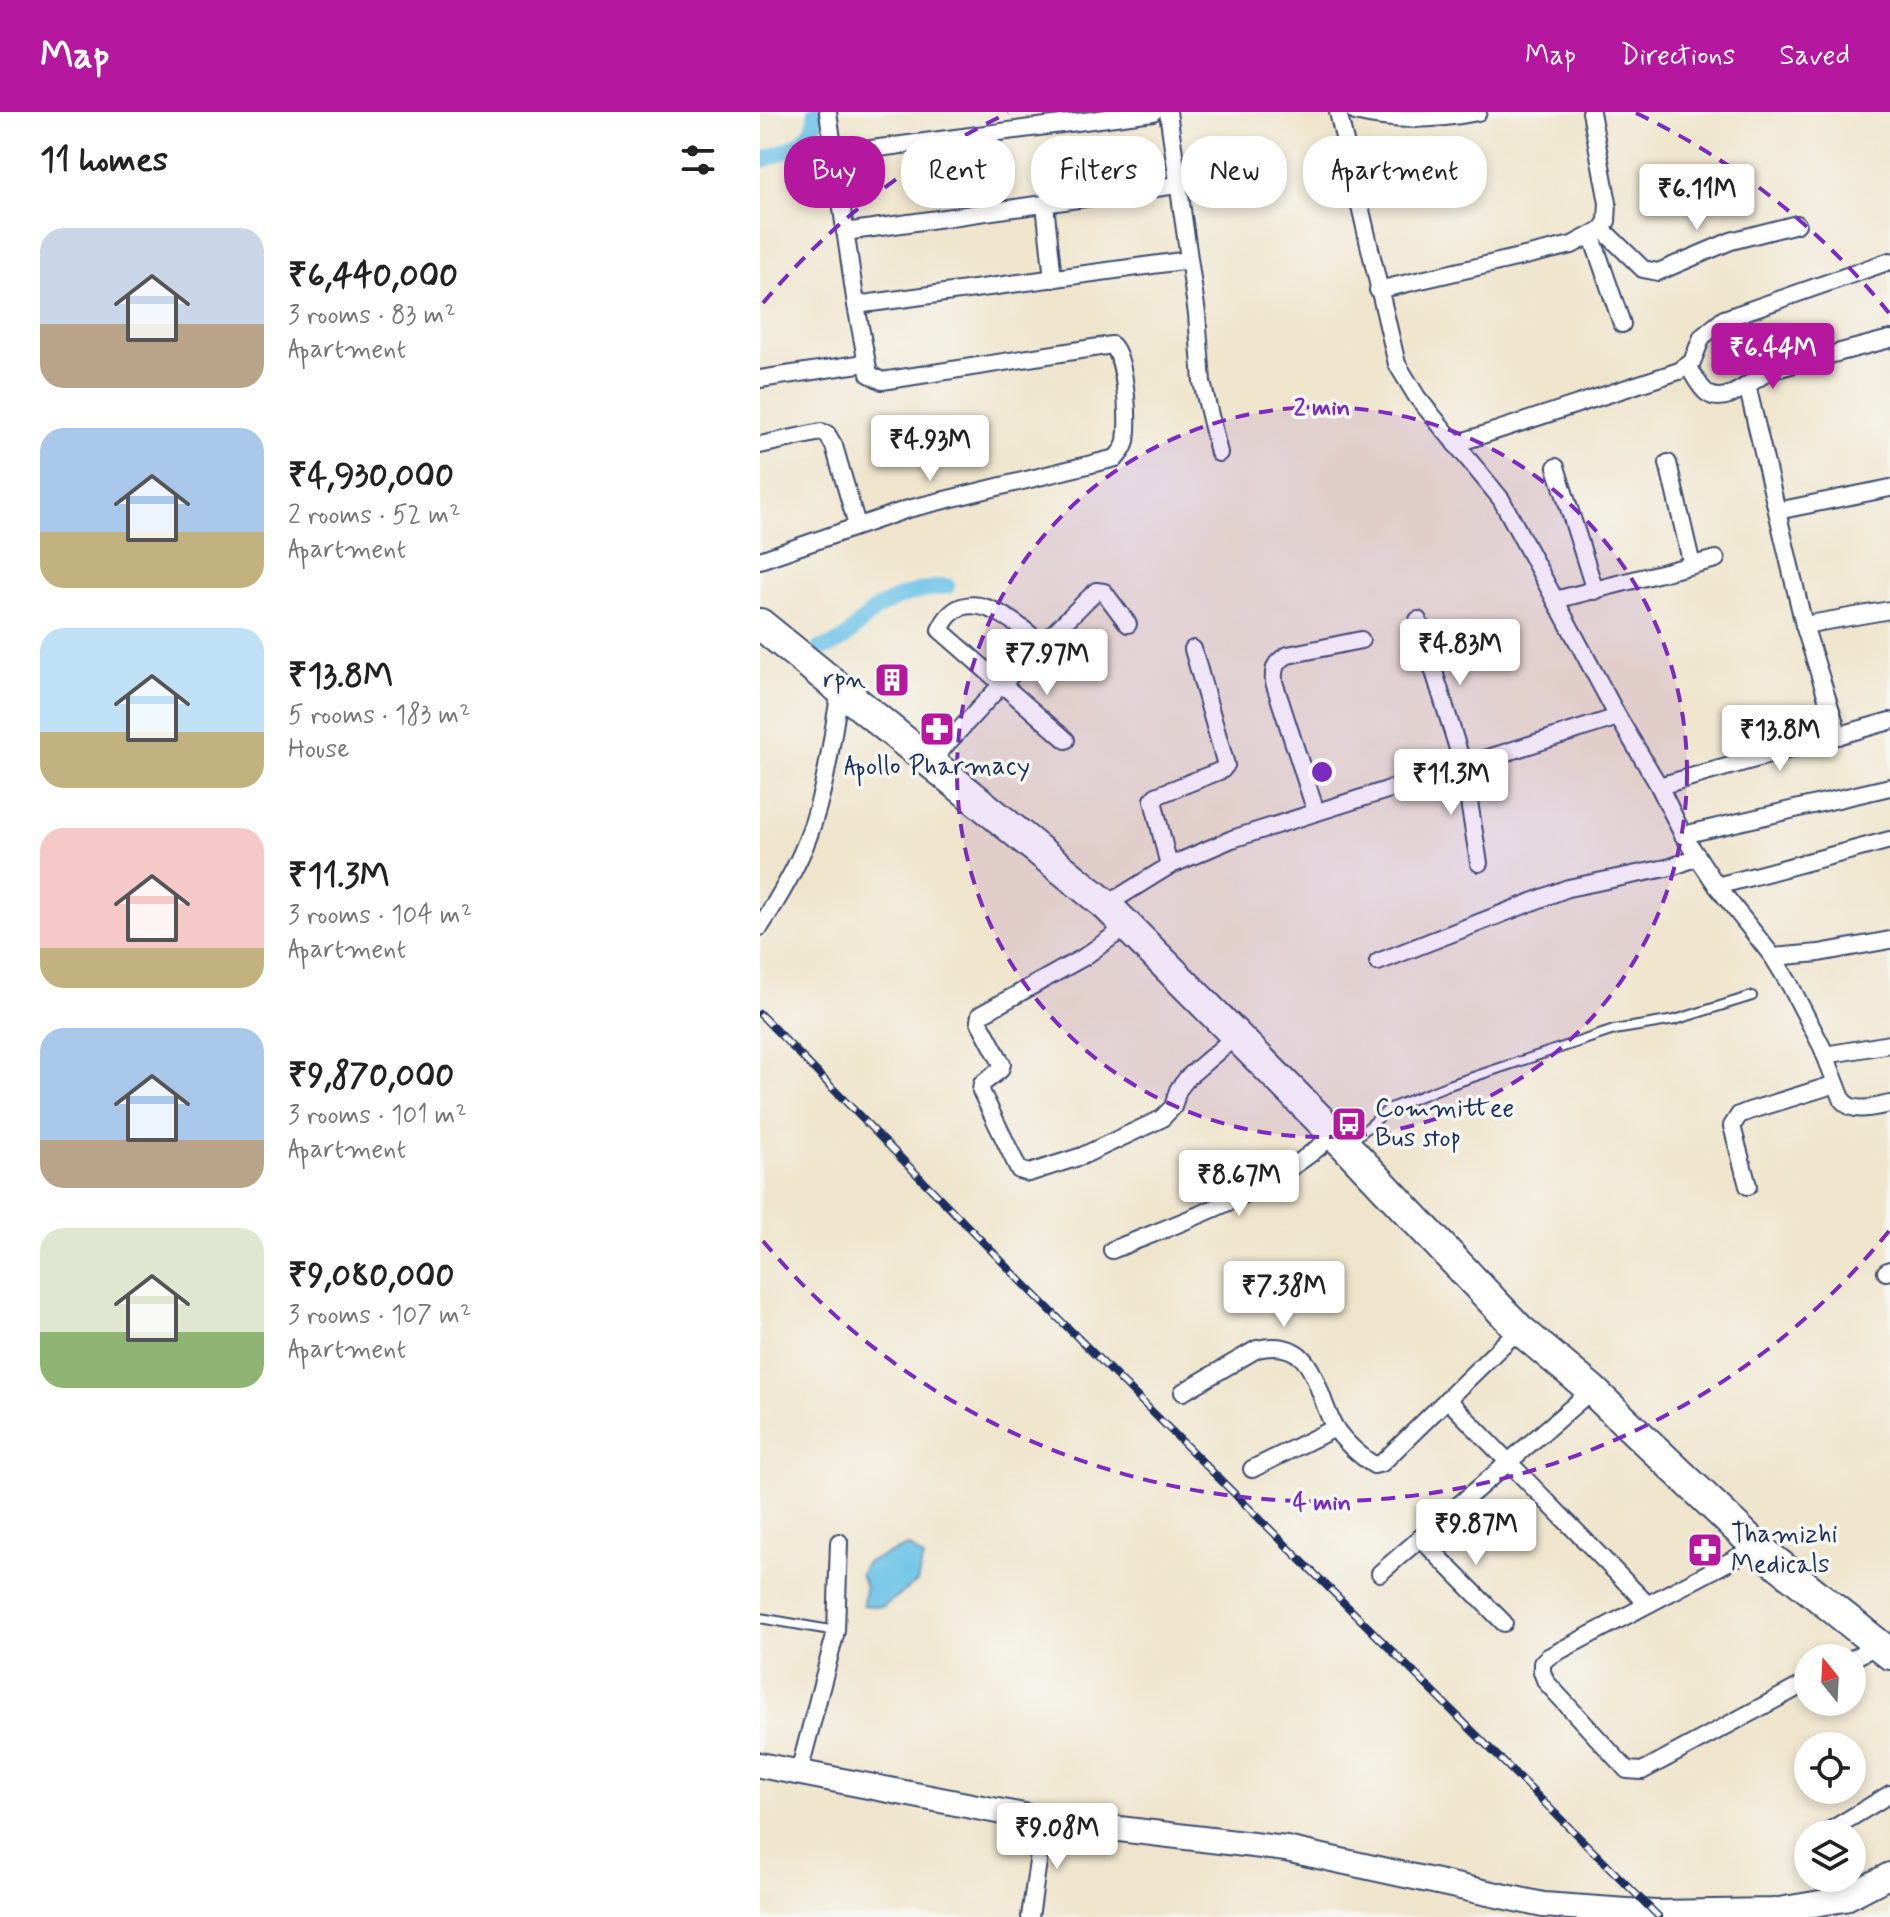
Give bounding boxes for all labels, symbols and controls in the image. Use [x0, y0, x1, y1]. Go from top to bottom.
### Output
text: Map [40, 32, 110, 81]
text: Map [1525, 38, 1576, 75]
text: Directions [1620, 38, 1735, 75]
text: Saved [1779, 38, 1850, 75]
chip: Buy [784, 136, 885, 208]
chip: Rent [901, 136, 1015, 208]
chip: Filters [1031, 136, 1165, 208]
chip: New [1181, 136, 1287, 208]
chip: Apartment [1303, 136, 1487, 208]
text: 11 homes [40, 138, 168, 183]
icon: filters [676, 138, 720, 182]
pin: ₹6.11M [1632, 164, 1762, 232]
text: ₹6.11M [1657, 173, 1737, 207]
text: ₹6,440,000 [288, 254, 458, 299]
icon: home [104, 260, 200, 356]
text: 3 rooms · 83 m² [288, 299, 456, 333]
pin: ₹6.44M [1708, 323, 1838, 391]
text: ₹6.44M [1729, 332, 1817, 366]
text: Apartment [288, 333, 406, 367]
text: 2 min [1294, 393, 1350, 424]
pin: ₹4.93M [865, 415, 995, 483]
text: ₹4.93M [889, 424, 971, 458]
text: ₹4,930,000 [288, 454, 454, 499]
icon: home [104, 460, 200, 556]
text: 2 rooms · 52 m² [288, 499, 460, 533]
text: Apartment [288, 533, 406, 567]
pin: ₹4.83M [1395, 619, 1525, 687]
text: ₹4.83M [1418, 628, 1502, 662]
pin: ₹7.97M [982, 629, 1112, 697]
text: ₹7.97M [1005, 638, 1089, 672]
text: ₹13.8M [288, 654, 393, 699]
icon: home [104, 660, 200, 756]
building icon: rpn [873, 661, 911, 699]
place label: rpn [823, 663, 866, 697]
text: 5 rooms · 183 m² [288, 699, 471, 733]
pin: ₹13.8M [1715, 705, 1845, 773]
pharmacy icon: Apollo Pharmacy [918, 710, 956, 748]
text: ₹13.8M [1740, 714, 1820, 748]
text: House [288, 733, 349, 767]
pin: ₹11.3M [1386, 749, 1516, 817]
place label: Apollo Pharmacy [844, 750, 1030, 787]
centre of rings [1308, 758, 1336, 786]
text: ₹11.3M [1412, 758, 1490, 792]
text: ₹11.3M [288, 854, 390, 899]
icon: home [104, 860, 200, 956]
text: 3 rooms · 104 m² [288, 899, 472, 933]
text: Apartment [288, 933, 406, 967]
text: ₹9,870,000 [288, 1054, 454, 1099]
icon: home [104, 1060, 200, 1156]
place label: Committee Bus stop [1375, 1092, 1514, 1156]
text: 3 rooms · 101 m² [288, 1099, 467, 1133]
bus stop icon: Committee Bus stop [1330, 1105, 1368, 1143]
text: Apartment [288, 1133, 406, 1167]
pin: ₹8.67M [1174, 1150, 1304, 1218]
text: ₹8.67M [1197, 1159, 1281, 1193]
text: ₹9,080,000 [288, 1254, 455, 1299]
icon: home [104, 1260, 200, 1356]
pin: ₹7.38M [1219, 1261, 1349, 1329]
text: ₹7.38M [1242, 1270, 1326, 1304]
text: 3 rooms · 107 m² [288, 1299, 471, 1333]
text: Apartment [288, 1333, 406, 1367]
text: 4 min [1293, 1488, 1351, 1519]
pin: ₹9.87M [1411, 1499, 1541, 1567]
text: ₹9.87M [1434, 1508, 1518, 1542]
place label: Thamizhi Medicals [1731, 1518, 1838, 1582]
pharmacy icon: Thamizhi Medicals [1686, 1531, 1724, 1569]
north arrow [1794, 1644, 1866, 1716]
map controls [1794, 1644, 1866, 1892]
button: locate [1794, 1732, 1866, 1804]
pin: ₹9.08M [992, 1803, 1122, 1871]
text: ₹9.08M [1015, 1812, 1099, 1846]
button: layers [1794, 1820, 1866, 1892]

